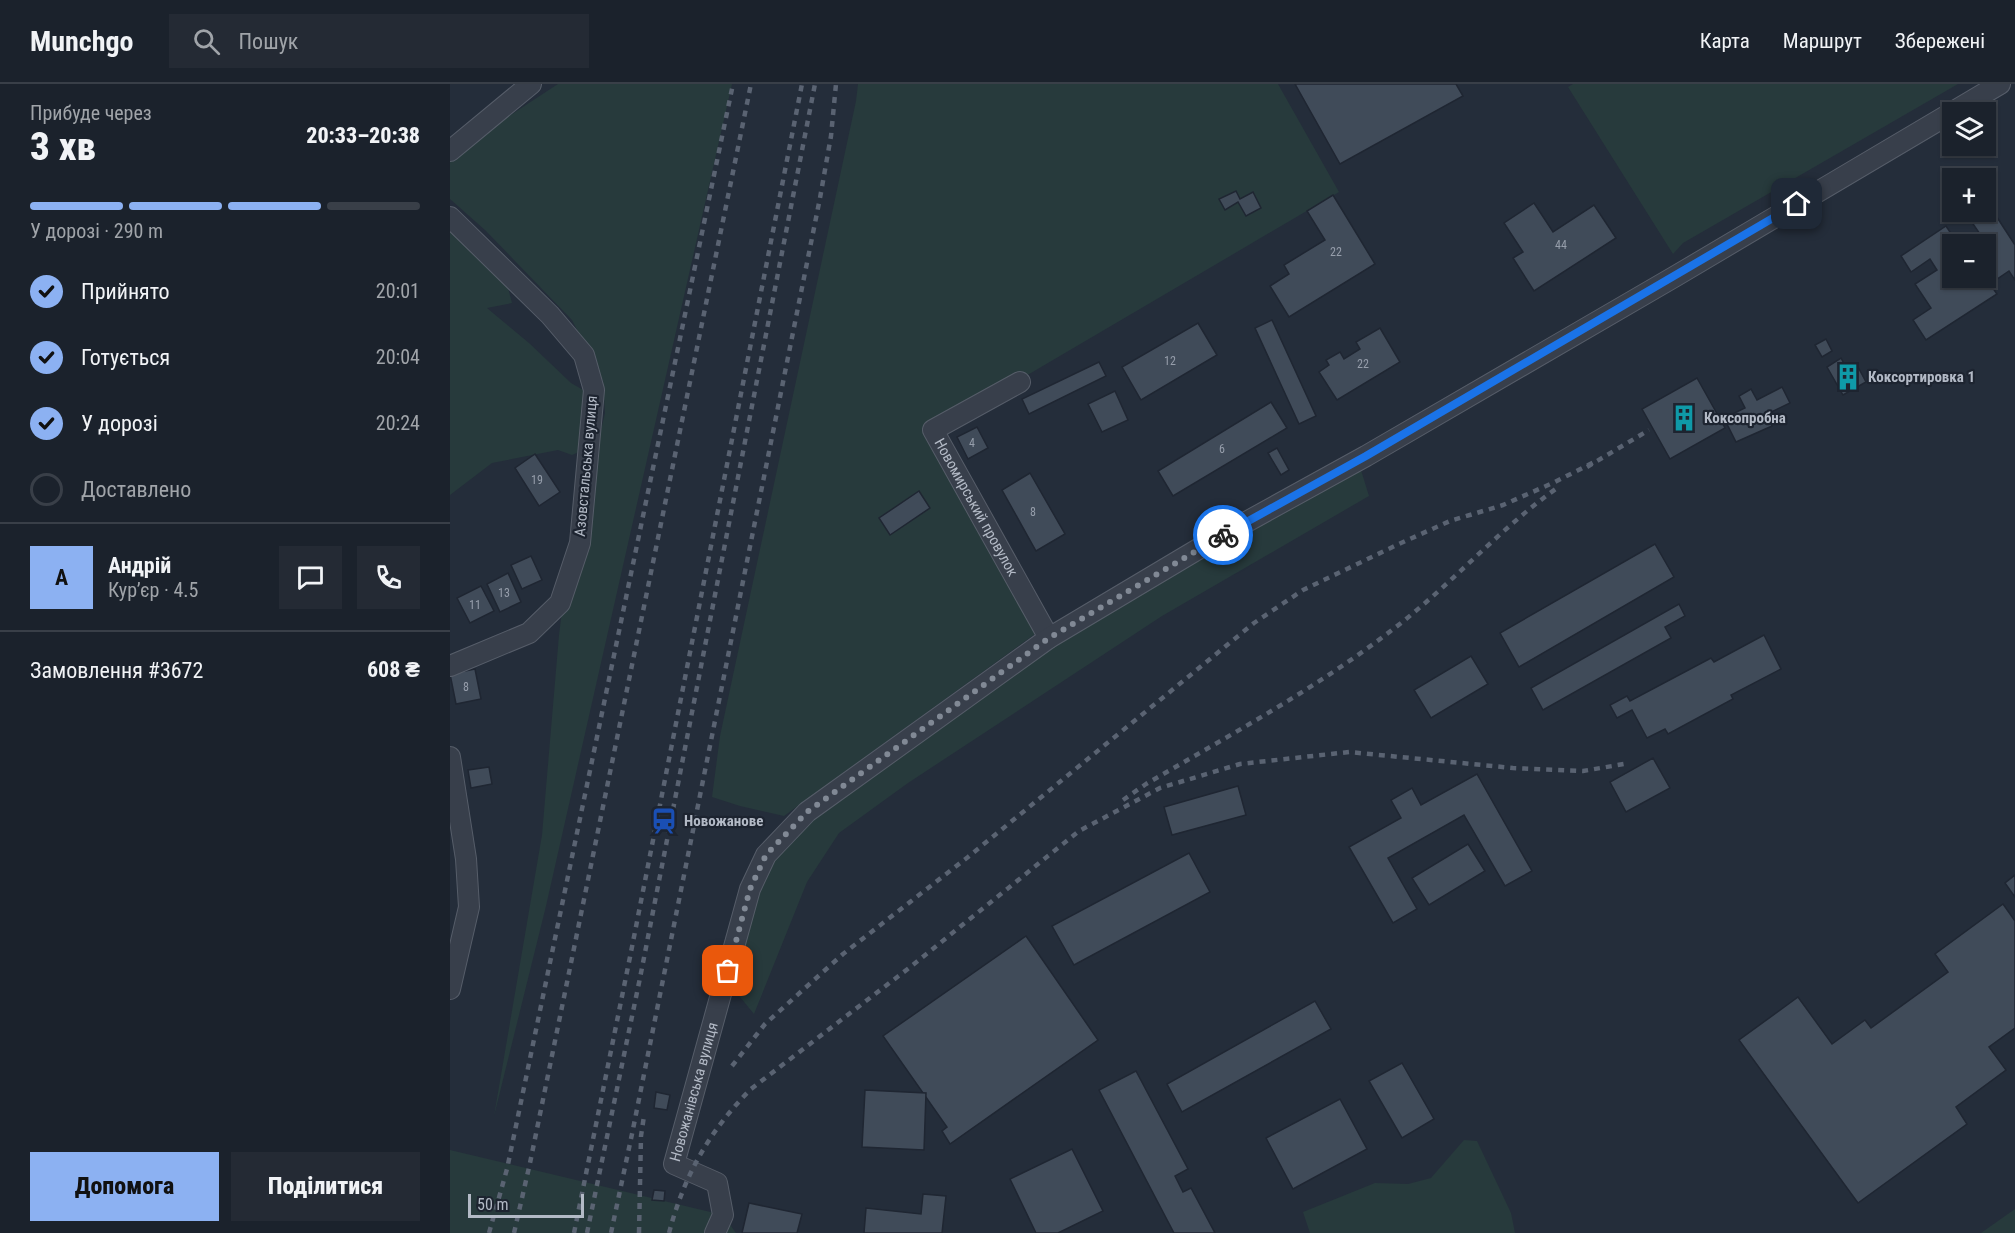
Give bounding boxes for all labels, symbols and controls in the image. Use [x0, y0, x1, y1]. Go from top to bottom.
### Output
search box [169, 14, 589, 68]
text: Munchgo [30, 25, 133, 58]
icon: search [190, 25, 223, 58]
text: Пошук [238, 29, 298, 54]
text: Карта [1700, 29, 1750, 53]
text: Маршрут [1783, 29, 1862, 53]
text: Збережені [1895, 29, 1985, 53]
text: Прибуде через [30, 101, 152, 125]
map controls [1942, 102, 1996, 288]
button: layers [1942, 102, 1996, 156]
text: 20:33–20:38 [306, 123, 420, 148]
text: 3 хв [30, 124, 96, 170]
button: + [1942, 168, 1996, 222]
pin [1771, 178, 1822, 229]
icon: home [1780, 187, 1813, 220]
text: У дорозі · 290 m [30, 219, 163, 243]
button: − [1942, 234, 1996, 288]
house number: 44 [1555, 238, 1567, 252]
house number: 22 [1330, 245, 1342, 259]
icon: check [30, 275, 63, 308]
text: Прийнято [81, 279, 170, 304]
text: 20:01 [376, 279, 420, 303]
icon: check [30, 341, 63, 374]
text: Готується [81, 345, 170, 370]
text: 20:04 [376, 345, 420, 369]
house number: 12 [1164, 354, 1176, 368]
house number: 22 [1357, 357, 1369, 371]
building icon: Коксортировка 1 [1833, 362, 1863, 392]
place label: Коксортировка 1 [1868, 368, 1975, 386]
street label: Азовстальська вулиця [571, 395, 601, 537]
building icon: Коксопробна [1669, 403, 1699, 433]
icon: check [30, 407, 63, 440]
place label: Коксопробна [1704, 409, 1786, 427]
text: У дорозі [81, 411, 158, 436]
text: 20:24 [376, 411, 420, 435]
street label: Новомирський провулок [931, 435, 1022, 580]
house number: 4 [969, 436, 975, 450]
house number: 6 [1219, 442, 1225, 456]
house number: 19 [531, 473, 543, 487]
text: Доставлено [81, 477, 191, 502]
house number: 8 [1030, 505, 1036, 519]
courier [1193, 505, 1253, 565]
icon: bike [1207, 519, 1240, 552]
button: chat [279, 546, 342, 609]
button: phone [357, 546, 420, 609]
text: Андрій [108, 553, 171, 578]
text: А [55, 565, 68, 590]
text: Кур’єр · 4.5 [108, 578, 198, 602]
house number: 13 [498, 586, 510, 600]
house number: 11 [469, 598, 481, 612]
text: 608 ₴ [367, 657, 420, 682]
text: Замовлення #3672 [30, 658, 203, 683]
house number: 8 [463, 680, 469, 694]
station icon: Новожанове [649, 806, 679, 836]
place label: Новожанове [684, 812, 763, 830]
pin [702, 945, 753, 996]
icon: bag [711, 954, 744, 987]
street label: Новожанівська вулиця [666, 1020, 722, 1164]
button: Допомога [30, 1152, 219, 1221]
button: Поділитися [231, 1152, 420, 1221]
scale bar [468, 1191, 584, 1218]
text: 50 m [477, 1195, 509, 1214]

